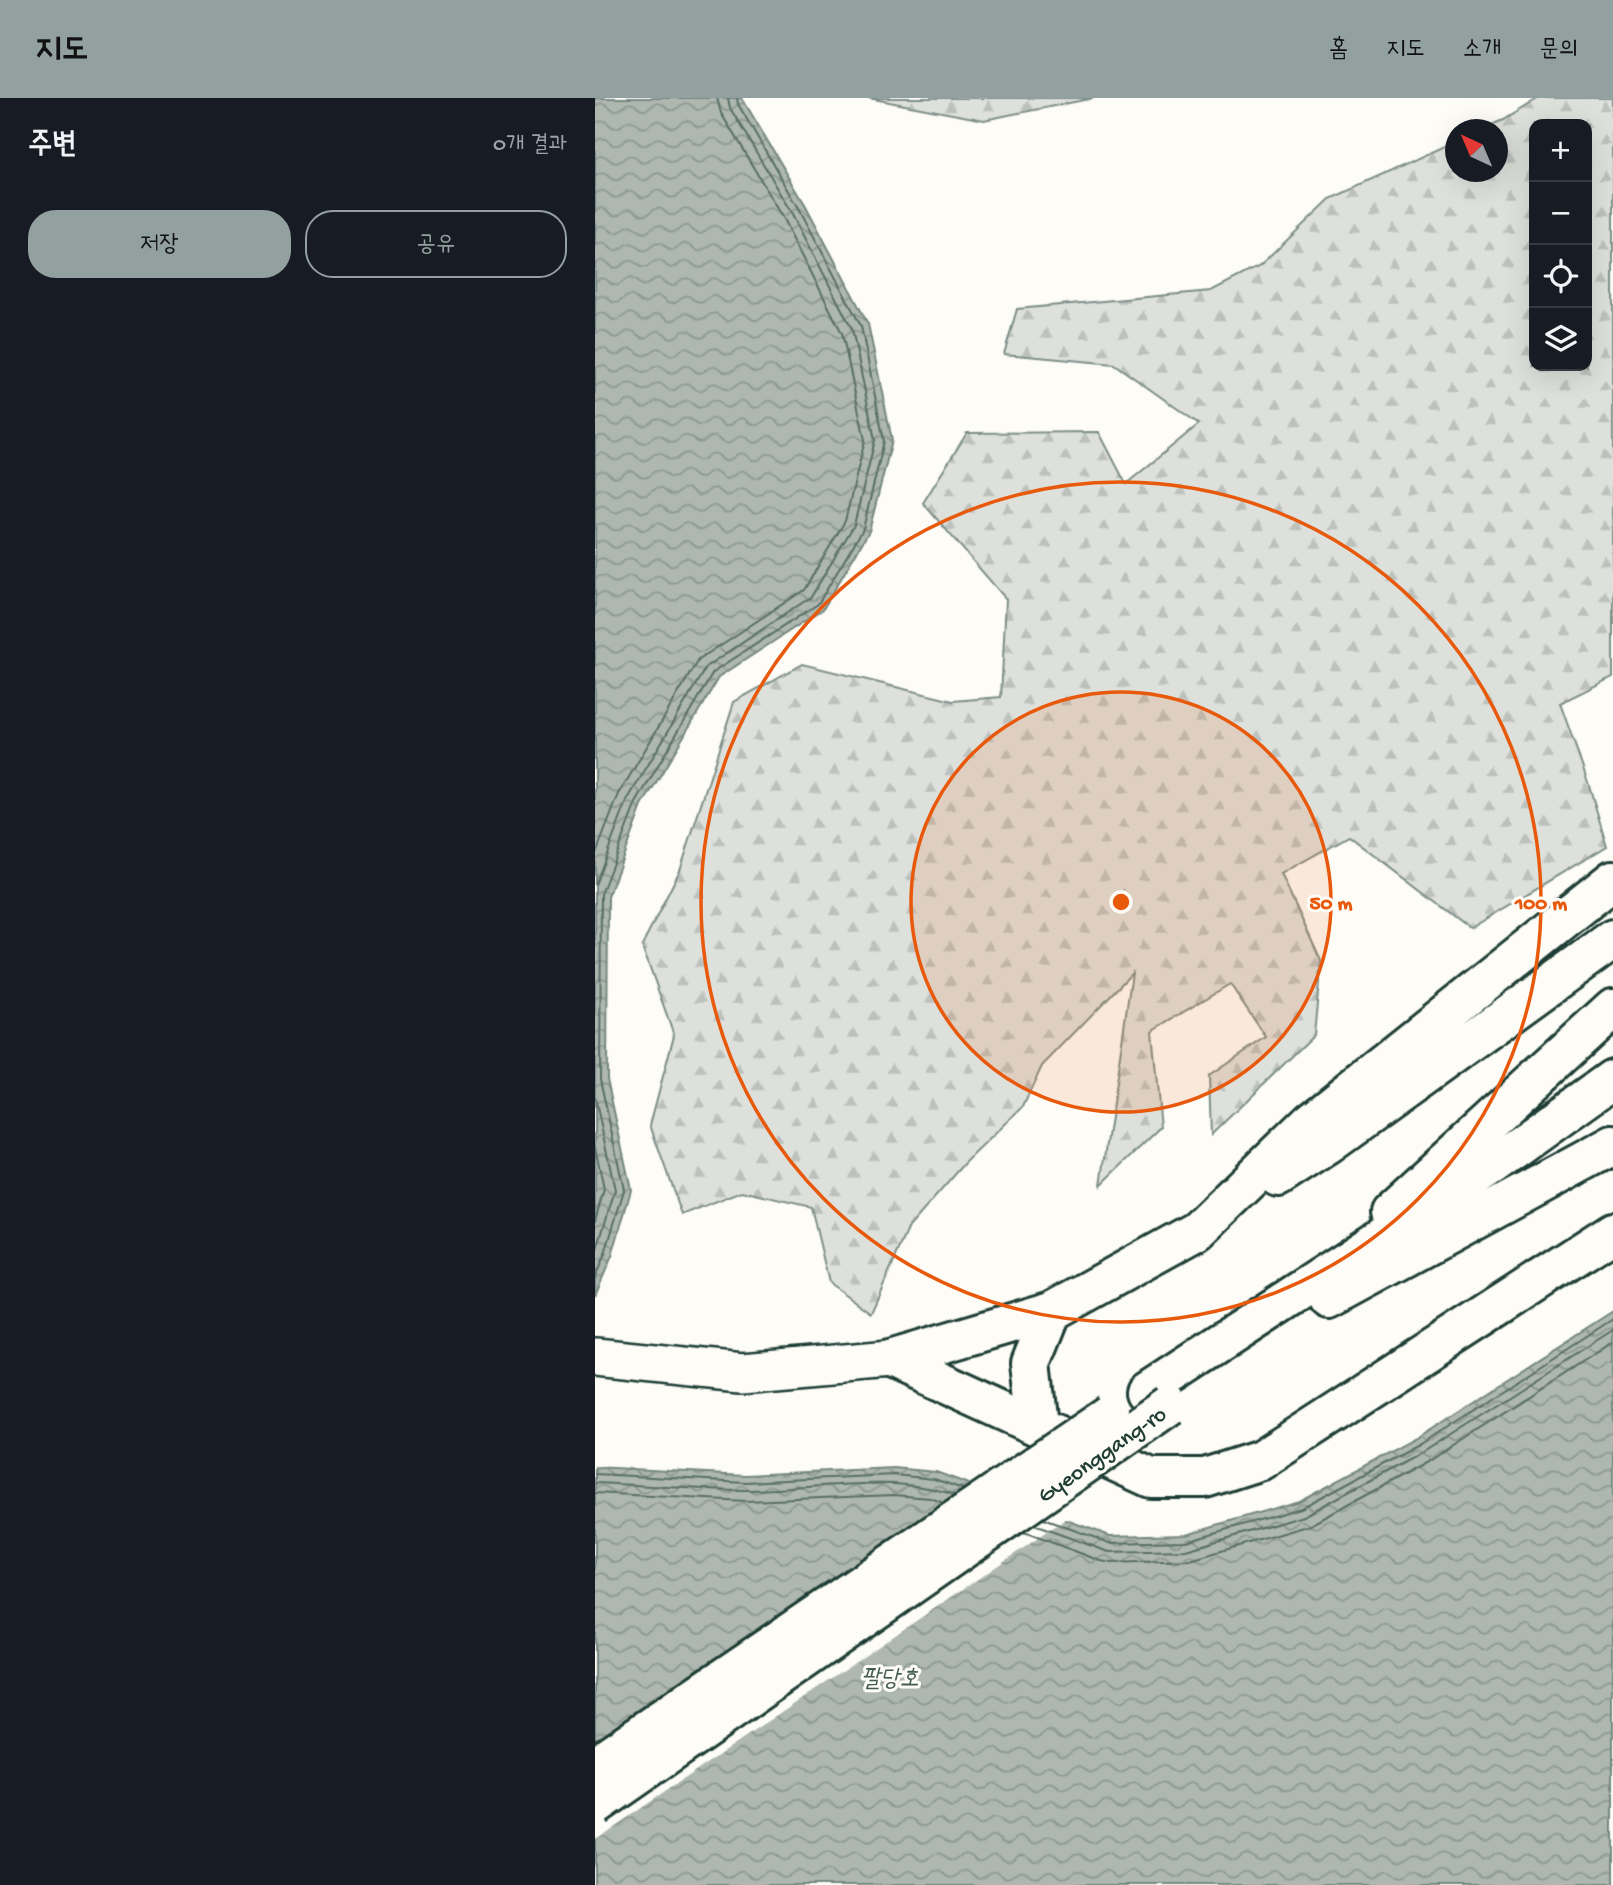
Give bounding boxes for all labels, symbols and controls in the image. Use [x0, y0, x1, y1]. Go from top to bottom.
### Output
text: 지도 [35, 33, 88, 71]
text: 홈 [1329, 36, 1348, 65]
text: 지도 [1386, 36, 1425, 65]
text: 소개 [1463, 36, 1501, 65]
text: 문의 [1539, 36, 1578, 65]
north arrow [1445, 119, 1508, 182]
map controls [1529, 119, 1592, 371]
button: + [1529, 119, 1592, 182]
text: 주변 [28, 129, 76, 164]
text: 0개 결과 [493, 132, 567, 159]
button: − [1529, 182, 1592, 245]
button: 저장 [28, 210, 291, 278]
button: 공유 [305, 210, 567, 278]
button: locate [1529, 245, 1592, 308]
button: layers [1529, 308, 1592, 371]
centre of rings [1109, 890, 1133, 914]
text: 50 m [1310, 893, 1353, 918]
text: 100 m [1514, 893, 1567, 918]
street label: Gyeonggang-ro [1033, 1402, 1173, 1510]
water label: 팔당호 [861, 1666, 919, 1695]

